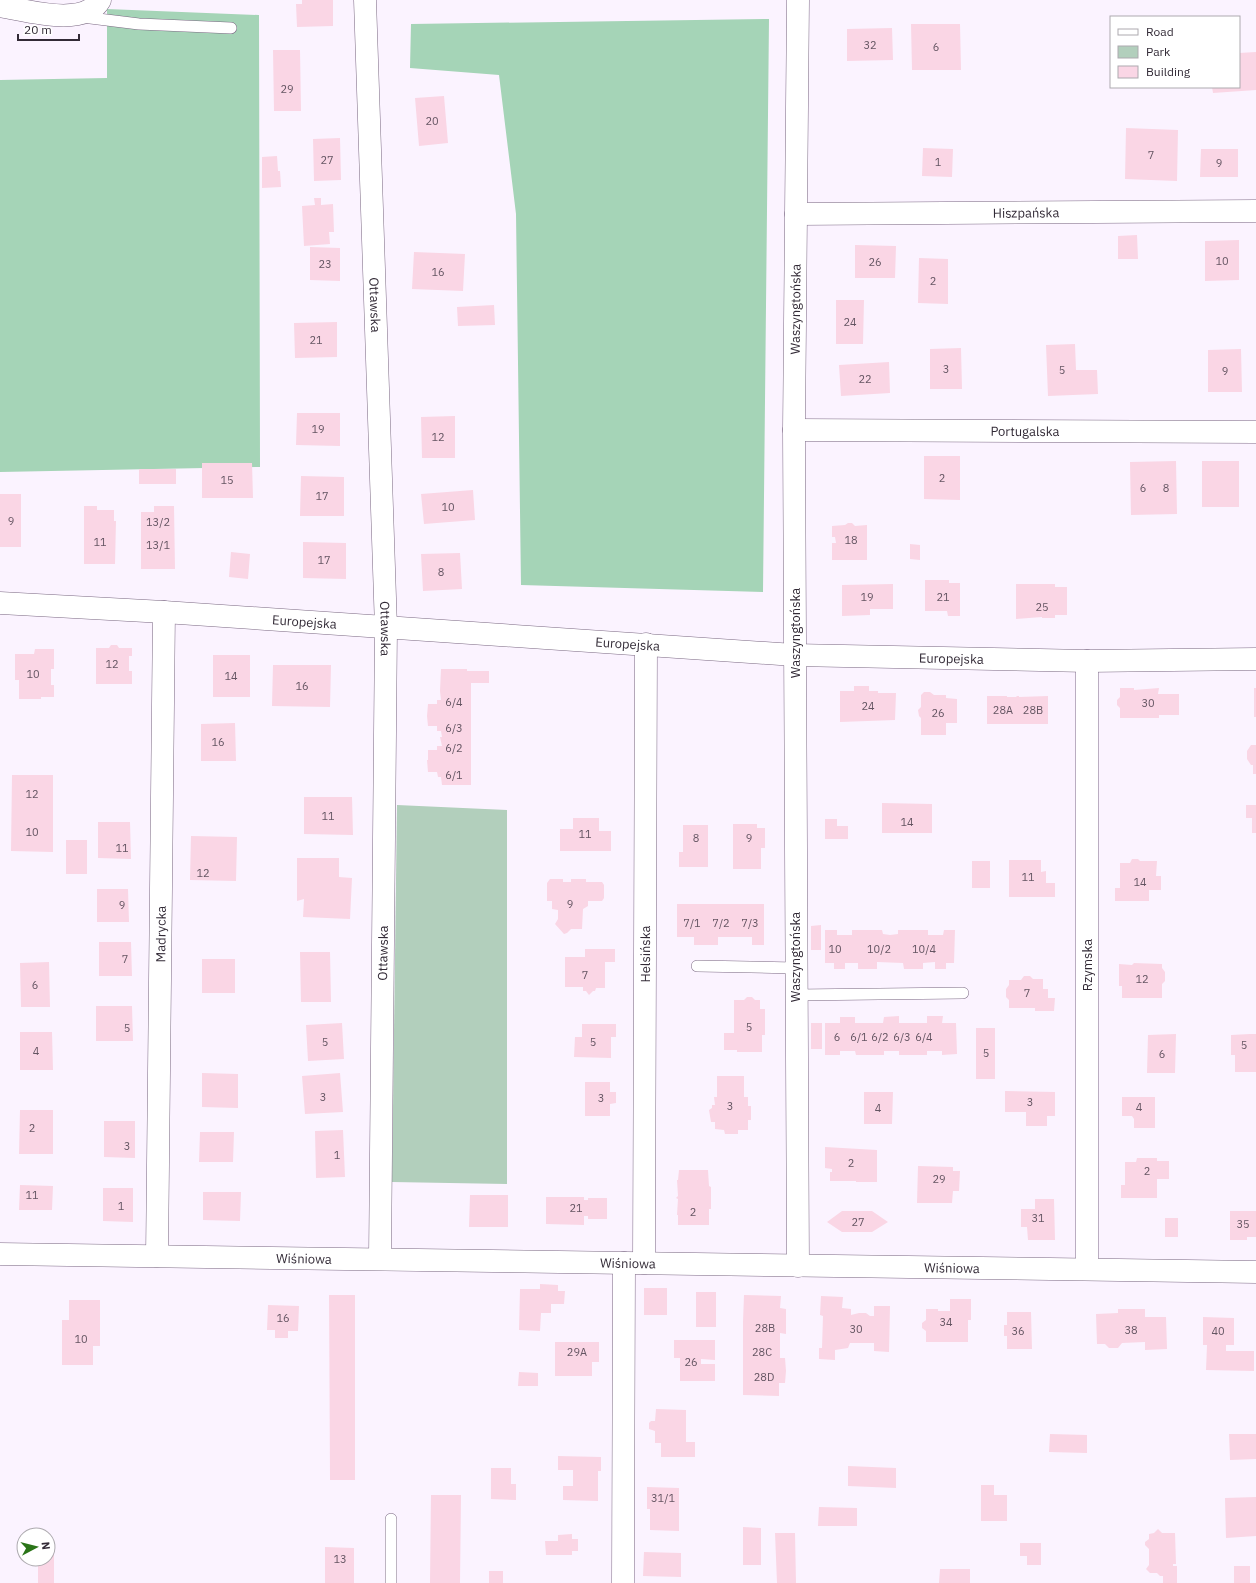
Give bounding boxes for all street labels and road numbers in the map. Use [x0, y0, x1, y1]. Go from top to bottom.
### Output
street label: Hiszpańska [993, 204, 1059, 221]
street label: Waszyngtońska [786, 264, 804, 354]
street label: Ottawska [366, 277, 385, 333]
street label: Portugalska [990, 422, 1060, 440]
street label: Waszyngtońska [787, 588, 804, 678]
street label: Ottawska [377, 601, 395, 656]
street label: Europejska [271, 611, 337, 632]
street label: Europejska [595, 633, 661, 654]
street label: Europejska [919, 649, 984, 667]
street label: Madrycka [152, 906, 169, 962]
street label: Waszyngtońska [787, 912, 804, 1002]
street label: Ottawska [374, 925, 392, 981]
street label: Helsińska [636, 925, 654, 983]
street label: Rzymska [1079, 939, 1096, 991]
street label: Wiśniowa [276, 1249, 332, 1267]
street label: Wiśniowa [600, 1254, 656, 1272]
street label: Wiśniowa [924, 1259, 980, 1277]

